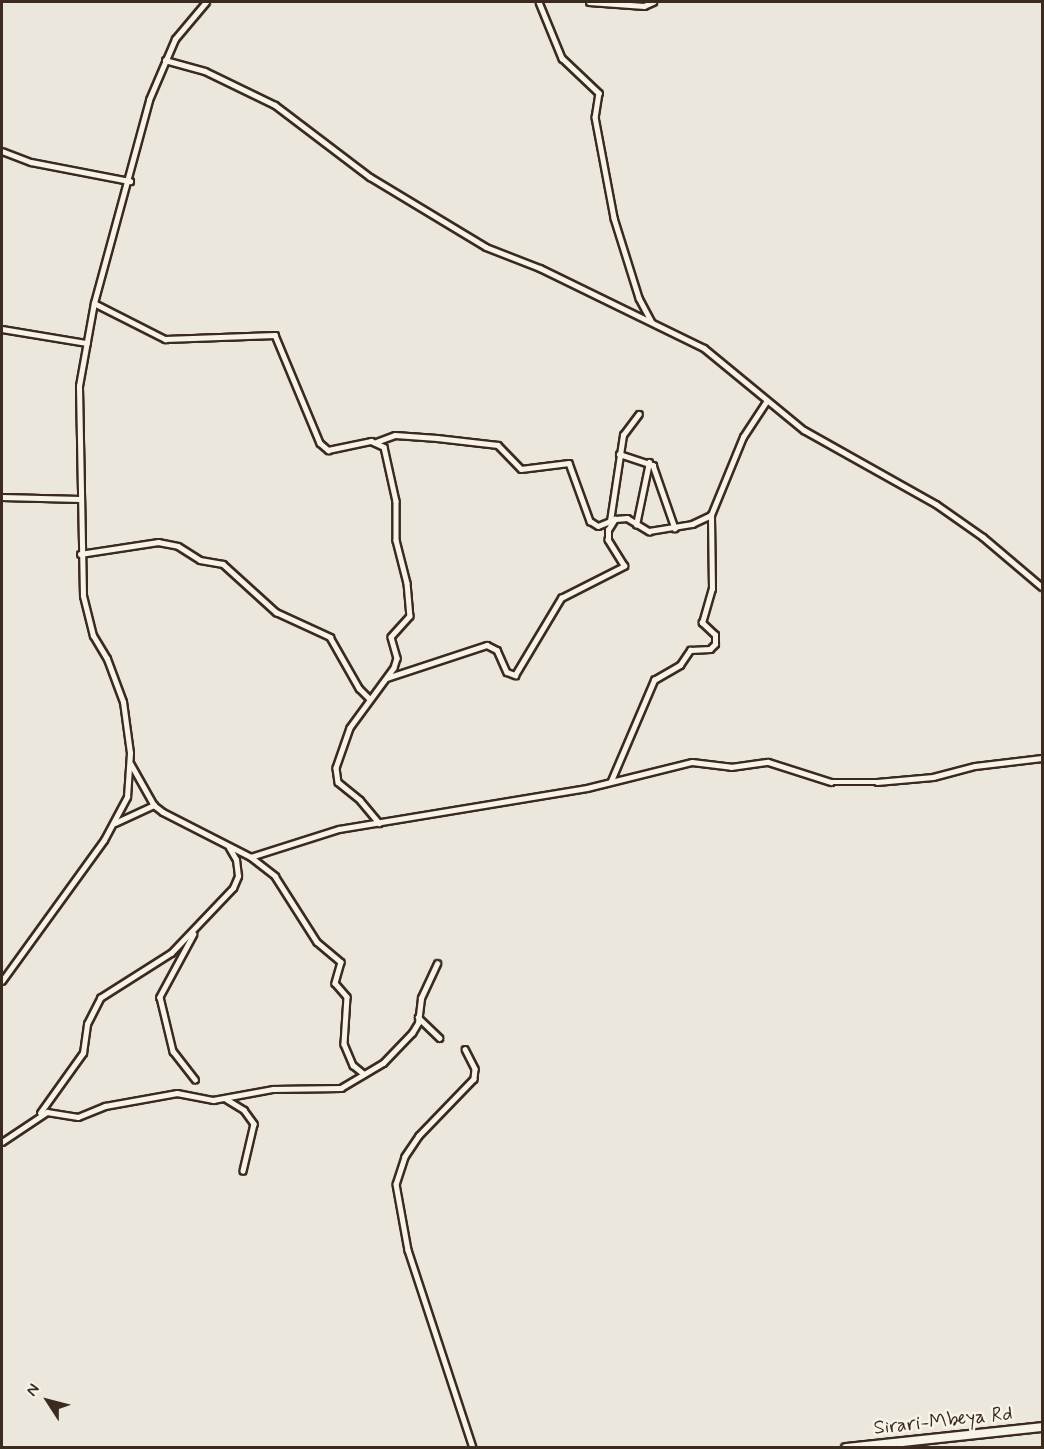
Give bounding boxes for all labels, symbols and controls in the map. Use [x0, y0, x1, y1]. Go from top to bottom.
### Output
north arrow [18, 1371, 78, 1431]
text: N [21, 1380, 45, 1401]
street label: Sirari-Mbeya Rd [872, 1402, 1014, 1440]

